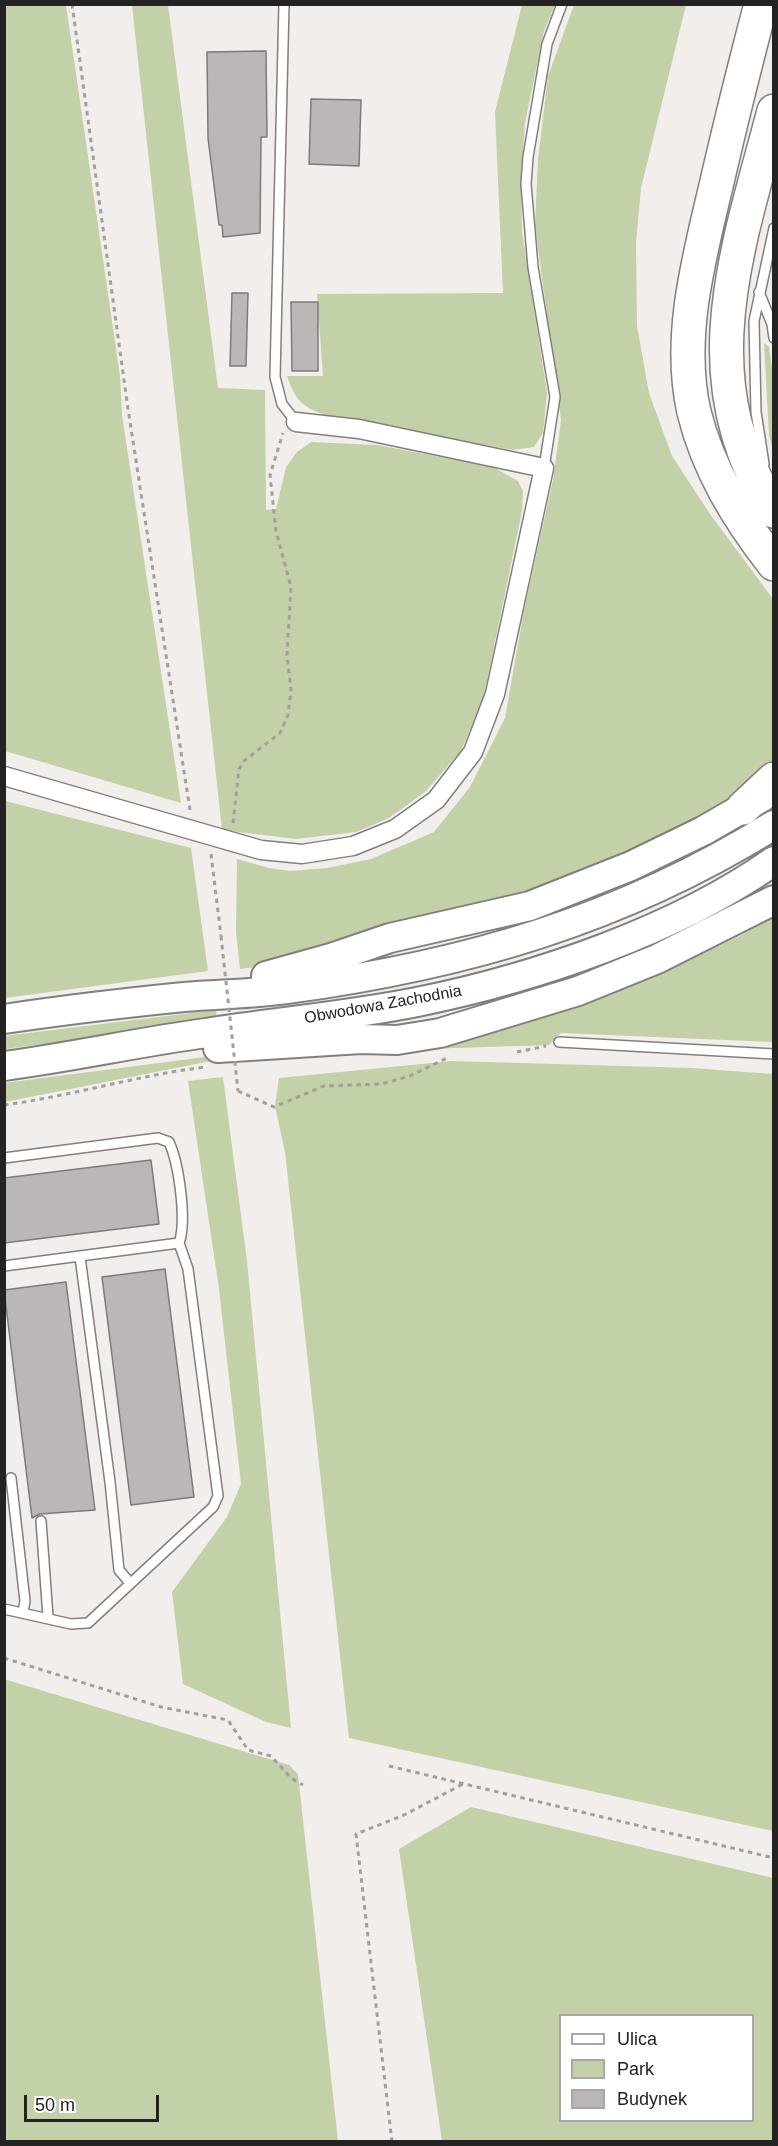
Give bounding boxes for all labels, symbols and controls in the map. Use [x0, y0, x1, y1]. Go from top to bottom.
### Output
street label: Obwodowa Zachodnia [303, 982, 463, 1028]
legend [559, 2014, 754, 2122]
text: Ulica [617, 2029, 657, 2049]
text: Park [617, 2059, 654, 2079]
scale bar [27, 2083, 162, 2121]
text: Budynek [617, 2089, 687, 2109]
text: 50 m [35, 2095, 75, 2115]

